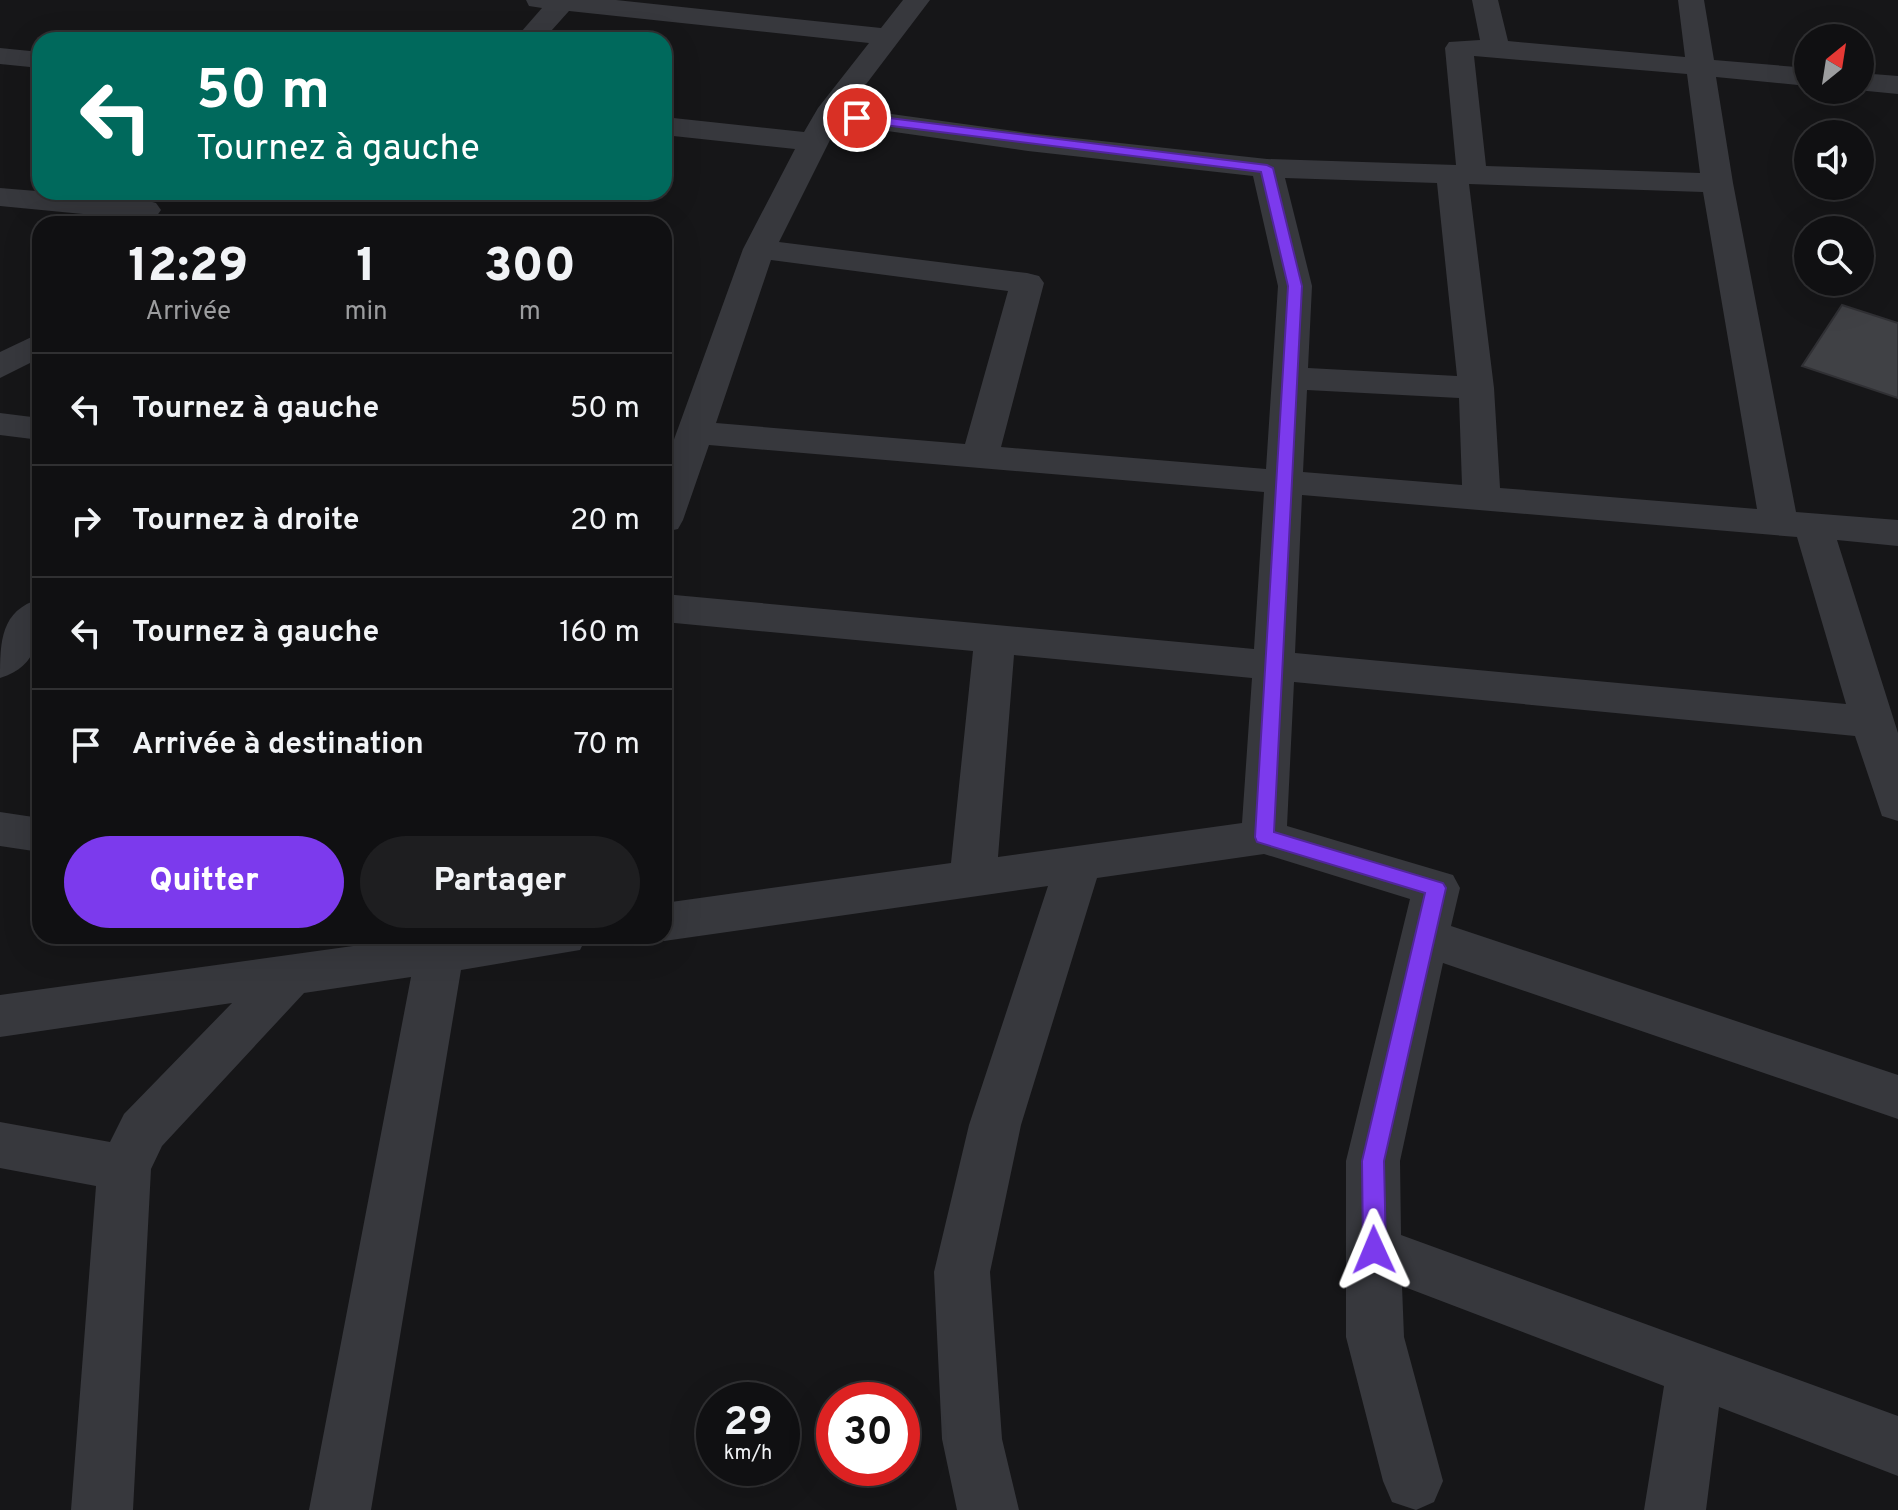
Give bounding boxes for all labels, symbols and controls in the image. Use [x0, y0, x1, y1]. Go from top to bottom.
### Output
north arrow [1794, 24, 1874, 104]
map controls [1794, 24, 1874, 296]
text: 50 m [196, 58, 330, 128]
icon: left [64, 64, 168, 168]
pin [823, 84, 891, 152]
icon: arrive [835, 96, 879, 140]
button: sound [1794, 120, 1874, 200]
text: Tournez à gauche [196, 127, 480, 173]
button: search [1794, 216, 1874, 296]
text: 12:29 [128, 238, 248, 298]
text: 1 [356, 238, 376, 298]
text: 300 [484, 238, 576, 298]
text: Arrivée [145, 296, 231, 329]
text: min [344, 296, 388, 329]
text: m [519, 296, 541, 329]
icon: left [64, 387, 108, 431]
text: Tournez à gauche [132, 391, 379, 428]
text: 50 m [570, 391, 640, 428]
icon: right [64, 499, 108, 543]
text: Tournez à droite [132, 503, 360, 540]
text: 20 m [570, 503, 640, 540]
icon: left [64, 611, 108, 655]
text: Tournez à gauche [132, 615, 379, 652]
text: 160 m [559, 615, 640, 652]
icon: arrive [64, 723, 108, 767]
text: Arrivée à destination [132, 727, 424, 764]
text: 70 m [574, 727, 640, 764]
button: Quitter [64, 836, 344, 928]
button: Partager [360, 836, 640, 928]
position arrow [1332, 1208, 1416, 1292]
speed limit sign: 30 [816, 1382, 920, 1486]
text: 29 [723, 1399, 773, 1449]
text: km/h [724, 1441, 772, 1467]

